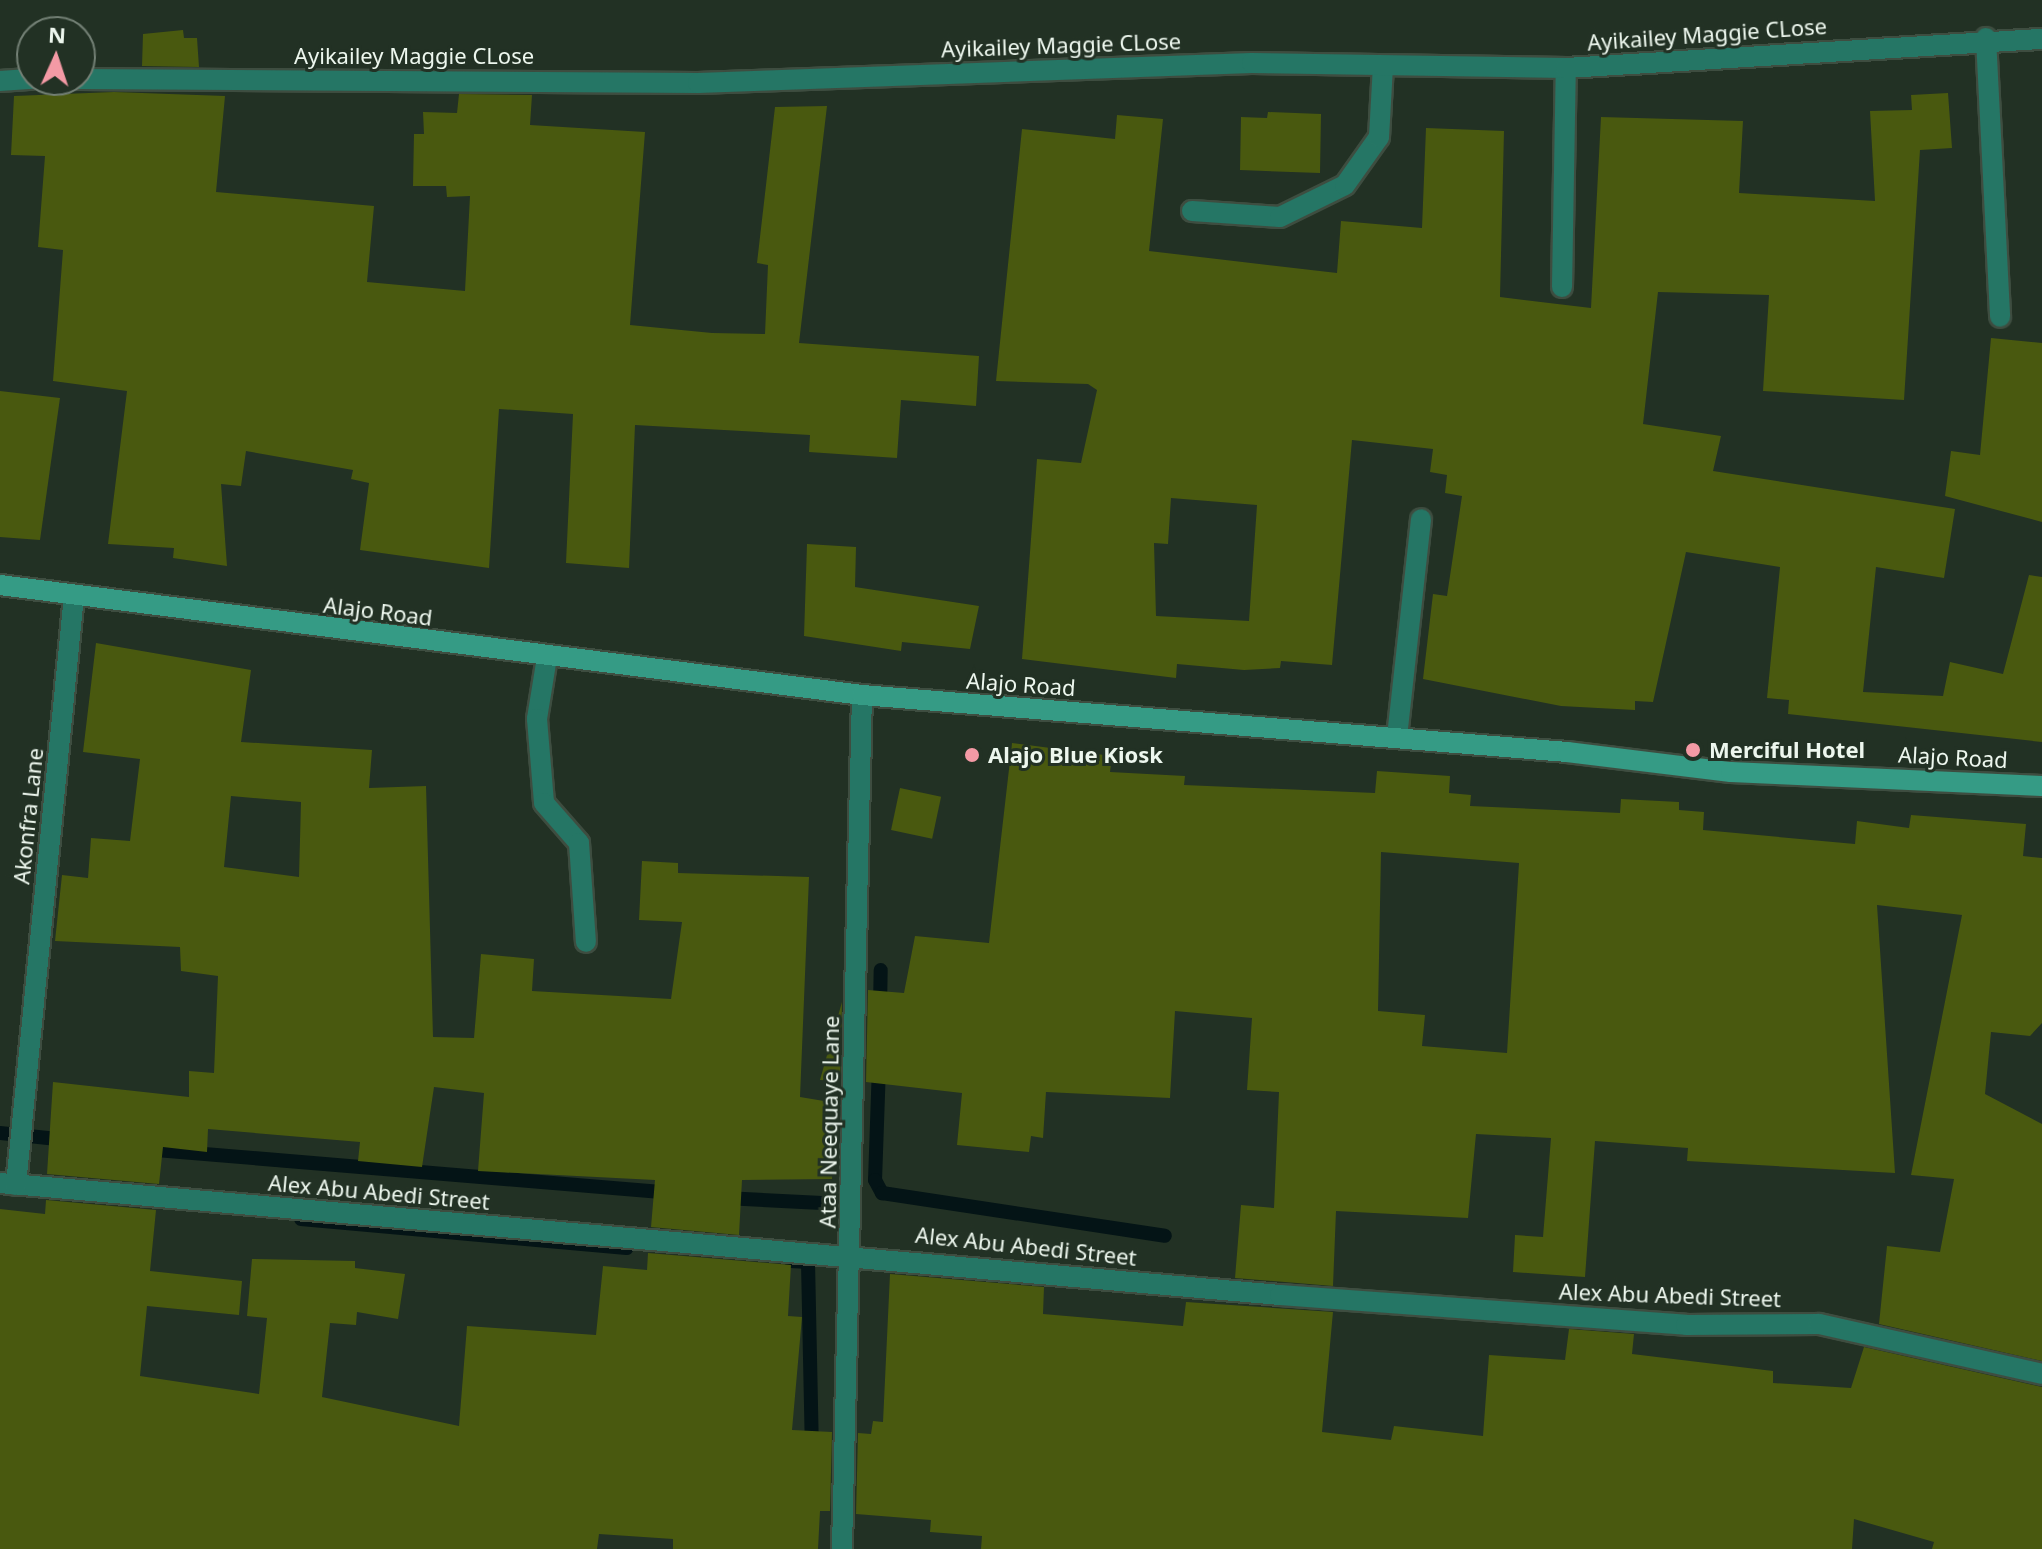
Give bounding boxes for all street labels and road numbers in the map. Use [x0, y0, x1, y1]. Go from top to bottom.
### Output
street label: Ayikailey Maggie CLose [1586, 12, 1828, 56]
street label: Ayikailey Maggie CLose [941, 28, 1181, 62]
street label: Ayikailey Maggie CLose [294, 43, 534, 69]
street label: Alajo Road [322, 591, 434, 631]
street label: Alajo Road [965, 667, 1077, 701]
street label: Alajo Road [1898, 741, 2008, 773]
street label: Akonfra Lane [8, 747, 48, 885]
street label: Ataa Neequaye Lane [814, 1015, 844, 1229]
street label: Alex Abu Abedi Street [267, 1169, 491, 1215]
street label: Alex Abu Abedi Street [914, 1221, 1138, 1271]
street label: Alex Abu Abedi Street [1558, 1278, 1782, 1312]

